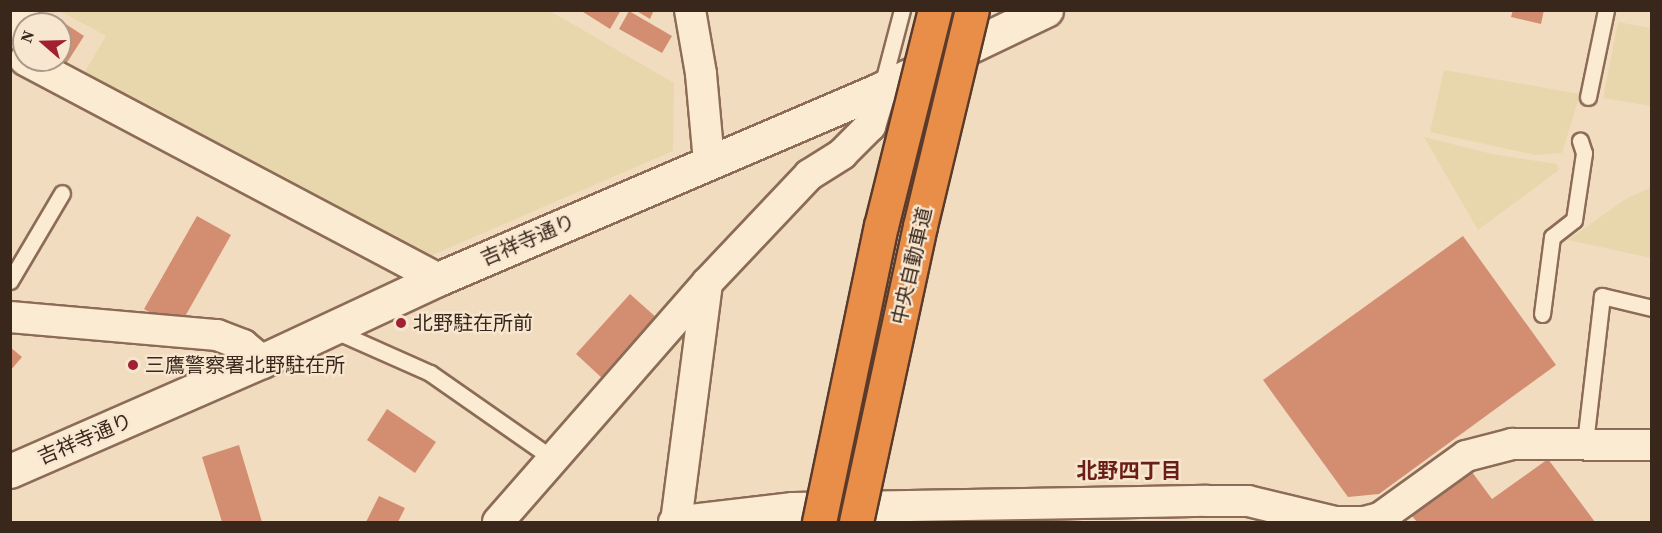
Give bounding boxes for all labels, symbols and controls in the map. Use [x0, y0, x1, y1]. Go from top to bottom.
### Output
north arrow [12, 12, 72, 72]
text: N [15, 27, 39, 46]
street label: 中央自動車道 [887, 205, 937, 327]
street label: 吉祥寺通り [477, 209, 579, 271]
place label: 北野駐在所前 [413, 311, 533, 335]
marker: 北野駐在所前 [394, 316, 408, 330]
place label: 三鷹警察署北野駐在所 [145, 353, 345, 377]
marker: 三鷹警察署北野駐在所 [126, 358, 140, 372]
street label: 吉祥寺通り [34, 408, 136, 470]
district label: 北野四丁目 [1077, 458, 1181, 484]

